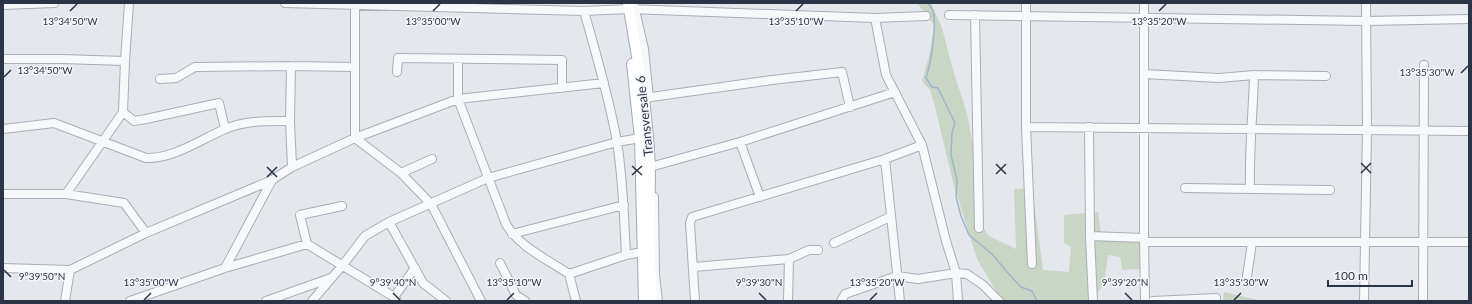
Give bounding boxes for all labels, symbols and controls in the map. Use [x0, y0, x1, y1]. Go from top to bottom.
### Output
text: 13°34'50"W [42, 15, 98, 27]
text: 13°35'00"W [405, 15, 461, 27]
text: 13°35'10"W [768, 15, 824, 27]
text: 13°35'20"W [1131, 15, 1187, 27]
text: 13°34'50"W [17, 64, 73, 76]
text: 13°35'30"W [1399, 66, 1455, 78]
street label: Transversale 6 [632, 75, 656, 157]
scale bar [1328, 262, 1412, 288]
text: 100 m [1334, 268, 1368, 283]
text: 9°39'50"N [19, 270, 65, 282]
text: 13°35'00"W [123, 276, 179, 288]
text: 9°39'40"N [370, 276, 416, 288]
text: 13°35'10"W [486, 276, 542, 288]
text: 9°39'30"N [736, 276, 782, 288]
text: 13°35'20"W [849, 276, 905, 288]
text: 9°39'20"N [1102, 276, 1148, 288]
text: 13°35'30"W [1213, 276, 1269, 288]

